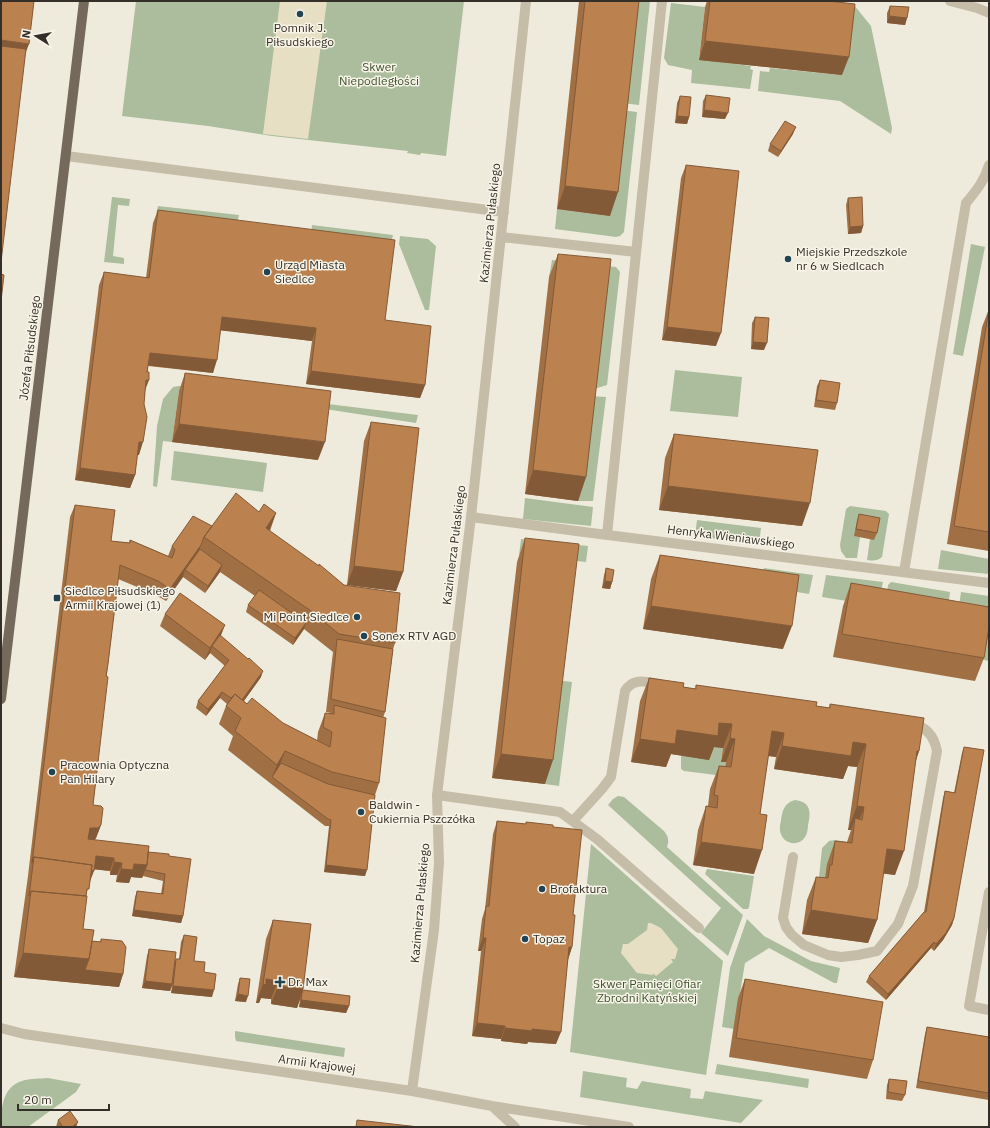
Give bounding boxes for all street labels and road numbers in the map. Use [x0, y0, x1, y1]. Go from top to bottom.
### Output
street label: Kazimierza Pułaskiego [476, 162, 503, 284]
street label: Józefa Piłsudskiego [16, 294, 43, 401]
street label: Kazimierza Pułaskiego [439, 484, 468, 606]
street label: Henryka Wieniawskiego [666, 521, 796, 552]
street label: Kazimierza Pułaskiego [407, 842, 432, 964]
street label: Armii Krajowej [277, 1051, 357, 1076]

